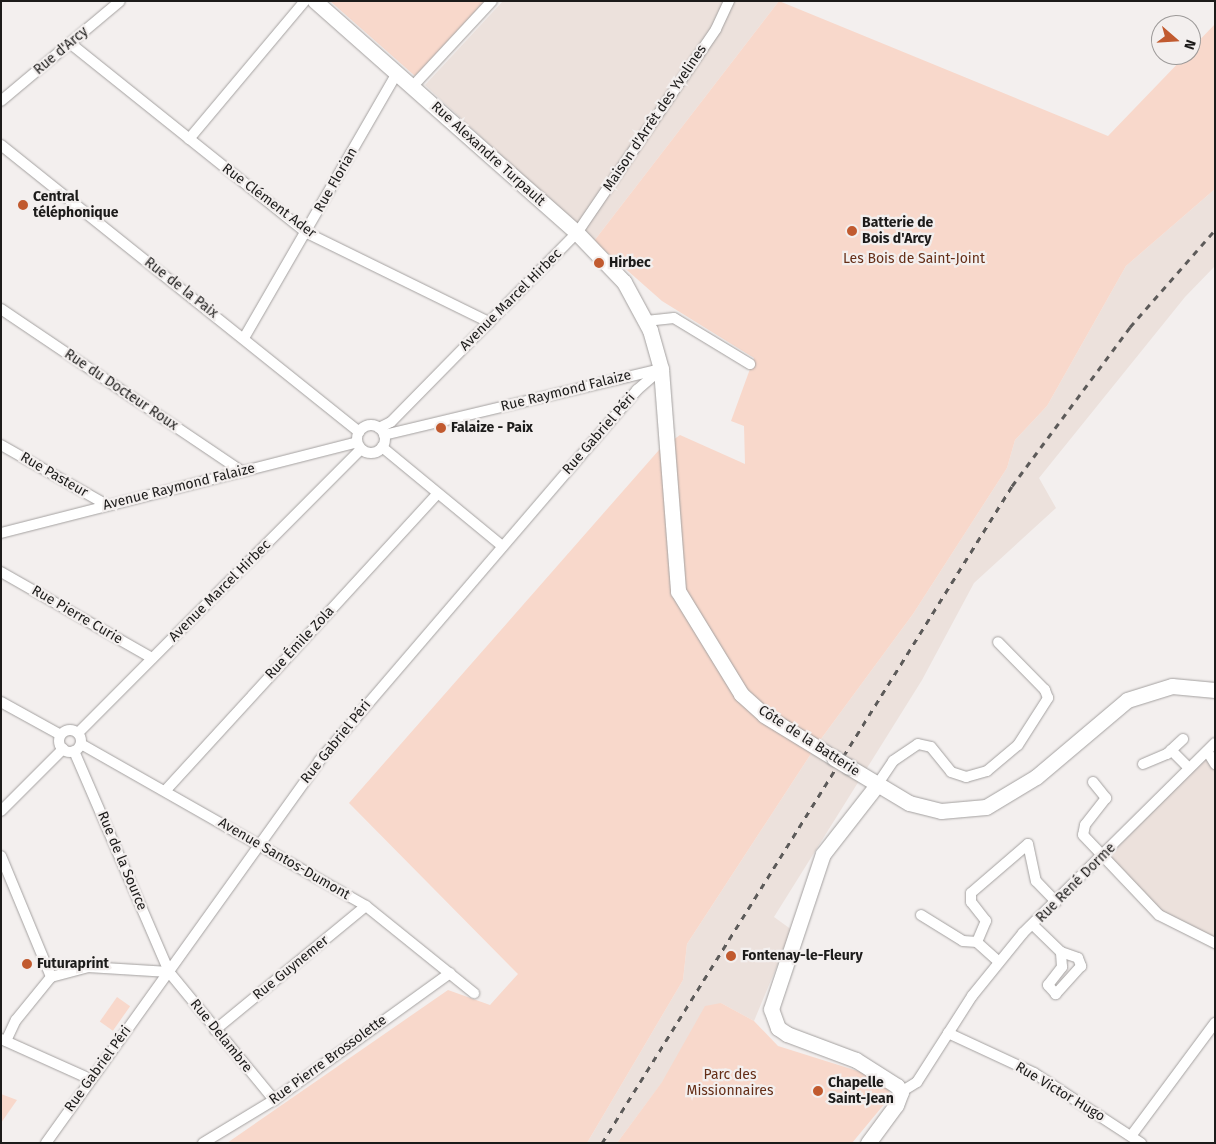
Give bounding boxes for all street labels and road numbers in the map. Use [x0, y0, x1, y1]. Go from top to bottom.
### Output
street label: Rue d'Arcy [30, 23, 92, 79]
street label: Maison d'Arrêt des Yvelines [600, 42, 710, 194]
street label: Rue Alexandre Turpault [427, 98, 549, 210]
street label: Rue Florian [311, 145, 361, 215]
street label: Rue Clément Ader [219, 160, 319, 242]
street label: Avenue Marcel Hirbec [457, 246, 565, 354]
street label: Rue de la Paix [141, 254, 221, 322]
street label: Rue du Docteur Roux [61, 346, 181, 434]
street label: Rue Raymond Falaize [499, 367, 633, 415]
street label: Rue Gabriel Péri [559, 390, 639, 478]
street label: Rue Pasteur [17, 449, 91, 501]
street label: Avenue Raymond Falaize [101, 460, 257, 514]
street label: Avenue Marcel Hirbec [166, 537, 274, 645]
street label: Rue Pierre Curie [29, 582, 125, 648]
street label: Rue Émile Zola [262, 603, 338, 683]
street label: Rue Gabriel Péri [297, 697, 375, 787]
street label: Côte de la Batterie [755, 702, 863, 780]
street label: Rue de la Source [94, 809, 150, 913]
street label: Avenue Santos-Dumont [215, 814, 353, 904]
street label: Rue René Dorme [1033, 840, 1119, 926]
street label: Rue Guynemer [250, 932, 332, 1004]
street label: Rue Delambre [186, 996, 256, 1076]
street label: Rue Pierre Brossolette [266, 1012, 390, 1108]
street label: Rue Gabriel Péri [61, 1023, 135, 1115]
street label: Rue Victor Hugo [1012, 1059, 1108, 1125]

